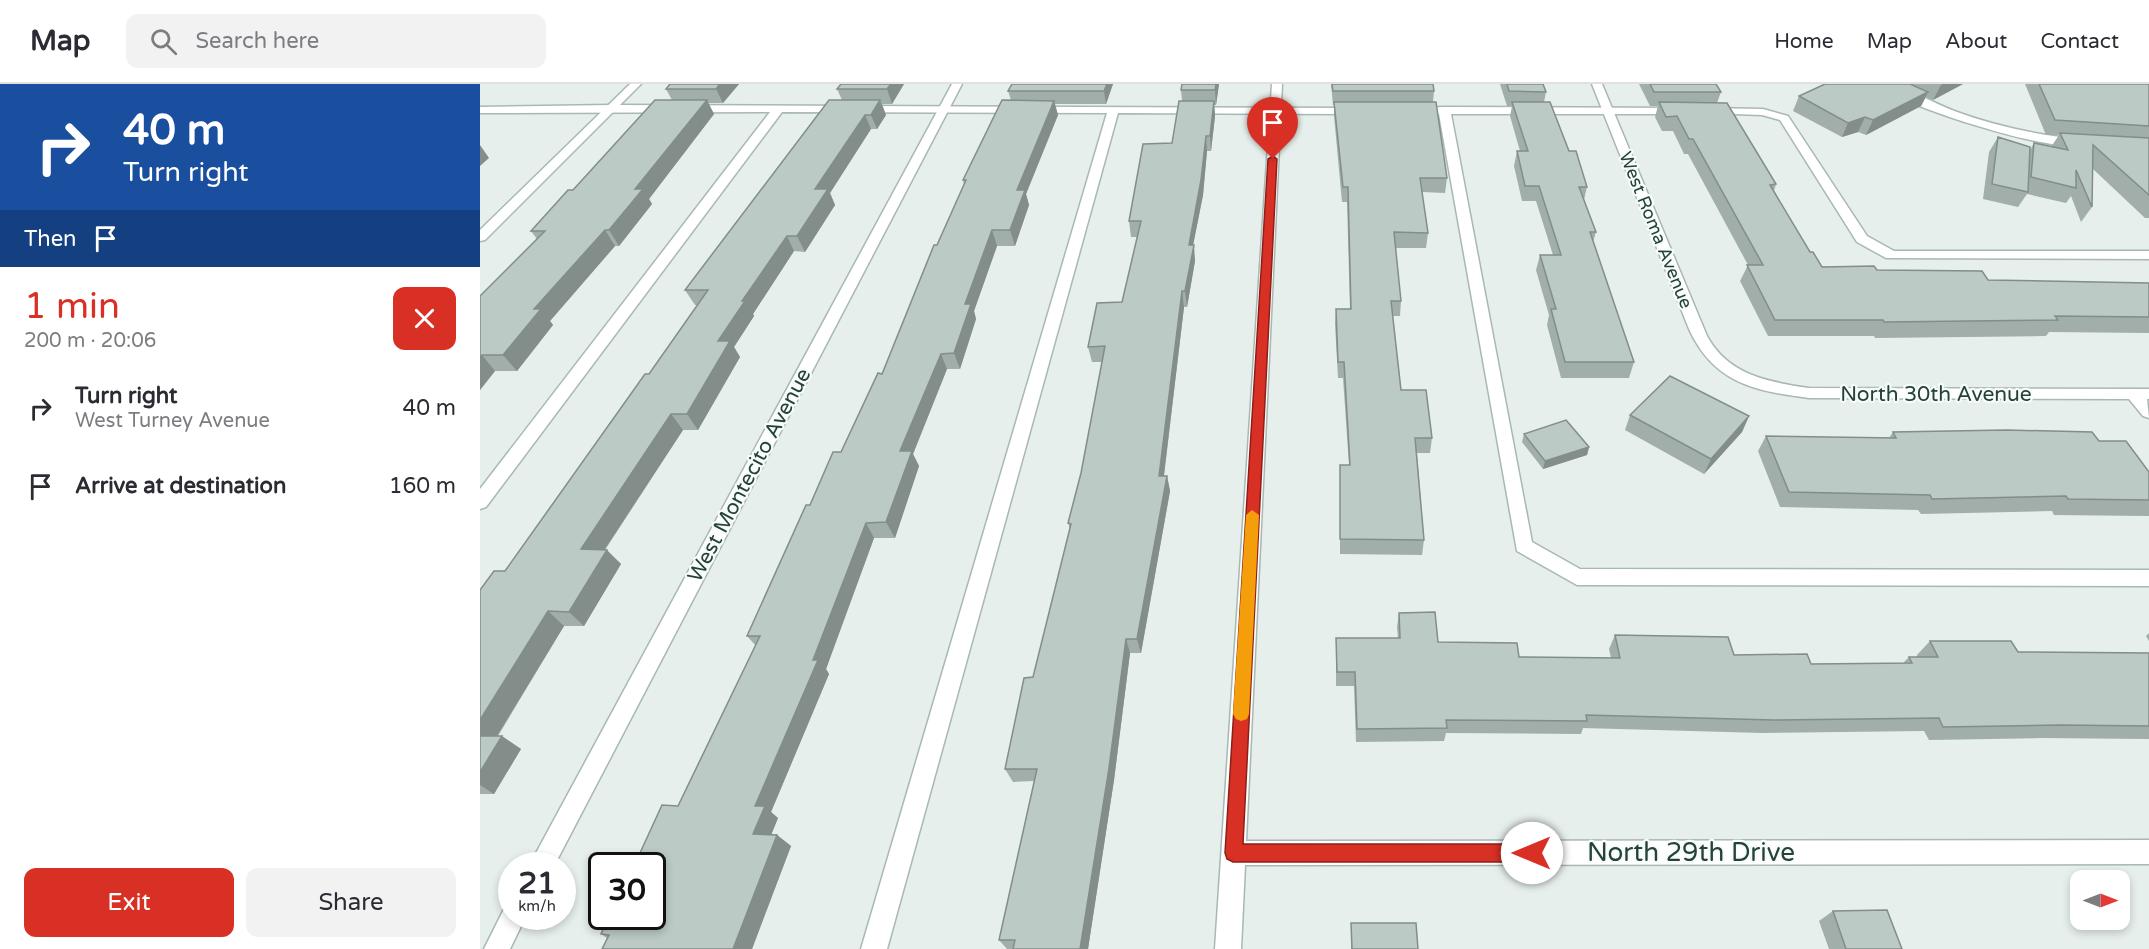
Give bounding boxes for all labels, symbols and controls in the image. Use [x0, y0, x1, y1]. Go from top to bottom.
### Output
search box [126, 14, 546, 68]
text: Map [30, 24, 90, 58]
icon: search [147, 25, 180, 58]
text: Search here [195, 28, 319, 54]
text: Home [1774, 29, 1834, 54]
text: Map [1867, 29, 1912, 54]
text: About [1945, 29, 2007, 54]
text: Contact [2040, 29, 2119, 54]
pin [1247, 97, 1298, 159]
text: 40 m [123, 105, 225, 156]
icon: arrive [1256, 106, 1289, 139]
icon: right [24, 108, 102, 186]
street label: West Roma Avenue [1614, 148, 1698, 312]
text: Turn right [123, 156, 249, 189]
icon: arrive [89, 222, 122, 255]
text: Then [24, 226, 77, 252]
text: 1 min [24, 285, 120, 328]
button: close [393, 287, 456, 350]
text: 200 m · 20:06 [24, 329, 156, 353]
street label: West Montecito Avenue [682, 364, 816, 586]
street label: North 30th Avenue [1840, 382, 2032, 407]
text: Turn right [75, 383, 177, 409]
icon: right [24, 392, 57, 425]
text: 40 m [402, 395, 456, 421]
text: West Turney Avenue [75, 409, 270, 433]
icon: arrive [24, 470, 57, 503]
text: Arrive at destination [75, 473, 286, 499]
text: 160 m [389, 473, 456, 499]
position arrow [1500, 821, 1564, 885]
street label: North 29th Drive [1587, 837, 1795, 868]
speed limit sign: 30 [588, 852, 666, 930]
text: 21 [518, 865, 556, 902]
button: Exit [24, 868, 234, 937]
button: Share [246, 868, 456, 937]
north arrow [2070, 870, 2130, 930]
map controls [2070, 870, 2130, 930]
text: km/h [518, 897, 556, 915]

